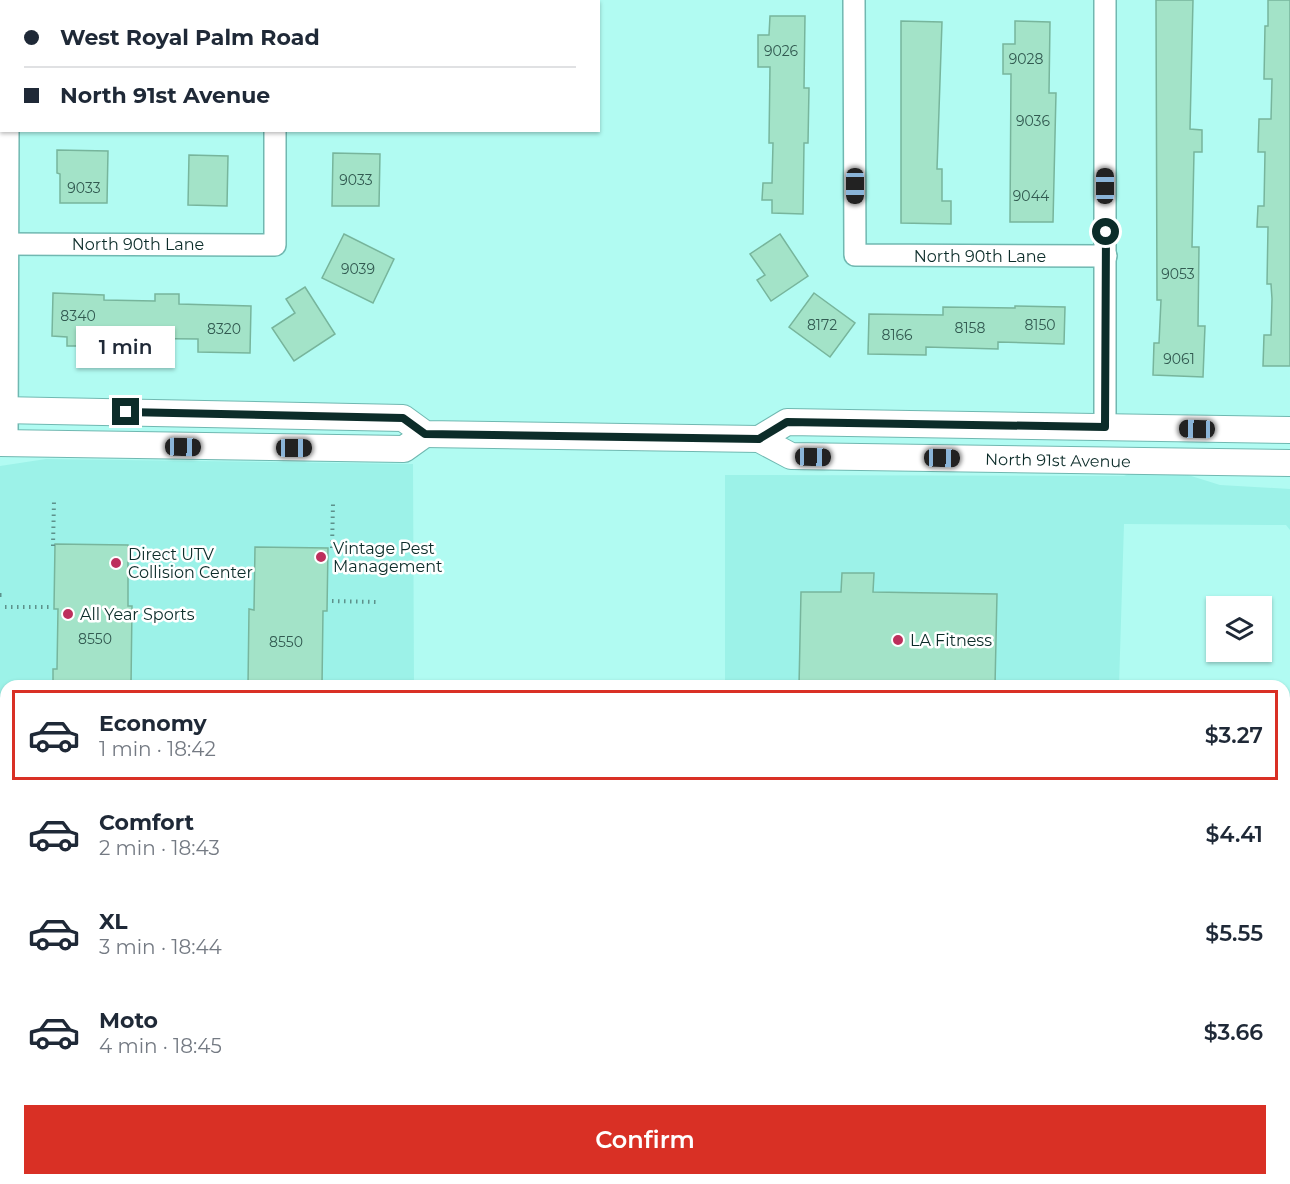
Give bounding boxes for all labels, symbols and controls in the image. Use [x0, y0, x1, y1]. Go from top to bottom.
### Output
text: West Royal Palm Road [60, 24, 320, 51]
house number: 9026 [764, 42, 799, 60]
house number: 9028 [1009, 50, 1043, 68]
text: North 91st Avenue [60, 82, 270, 109]
house number: 9036 [1016, 112, 1051, 130]
car [846, 168, 864, 204]
car [1096, 168, 1114, 204]
house number: 9033 [339, 171, 373, 189]
house number: 9033 [67, 179, 101, 197]
house number: 9044 [1013, 187, 1050, 205]
route start [1092, 218, 1119, 245]
street label: North 90th Lane [72, 235, 204, 254]
street label: North 90th Lane [914, 247, 1046, 266]
house number: 9039 [341, 260, 375, 278]
house number: 9053 [1161, 265, 1195, 283]
house number: 8340 [60, 307, 96, 325]
house number: 8172 [807, 316, 837, 334]
house number: 8150 [1024, 316, 1056, 334]
house number: 8158 [955, 319, 985, 337]
house number: 8320 [207, 320, 241, 338]
callout: 1 min [76, 325, 176, 367]
house number: 8166 [881, 326, 913, 344]
text: 1 min [99, 335, 152, 359]
house number: 9061 [1163, 350, 1195, 368]
route end [112, 398, 139, 425]
car [1179, 420, 1215, 438]
car [165, 438, 201, 456]
car [276, 439, 312, 457]
car [795, 448, 831, 466]
car [924, 449, 960, 467]
street label: North 91st Avenue [985, 450, 1131, 471]
place label: Vintage Pest Management [333, 539, 443, 576]
place label: Direct UTV Collision Center [128, 545, 253, 582]
marker: Vintage Pest Management [314, 550, 328, 564]
marker: Direct UTV Collision Center [109, 556, 123, 570]
map controls [1206, 596, 1272, 662]
button: layers [1206, 596, 1272, 662]
place label: All Year Sports [80, 605, 195, 624]
marker: All Year Sports [61, 607, 75, 621]
house number: 8550 [78, 630, 112, 648]
place label: LA Fitness [910, 631, 992, 650]
house number: 8550 [269, 633, 303, 651]
marker: LA Fitness [891, 633, 905, 647]
icon: car [27, 708, 81, 762]
text: Economy [99, 710, 207, 737]
text: $3.27 [1205, 722, 1263, 749]
text: 1 min · 18:42 [99, 737, 216, 761]
icon: car [27, 807, 81, 861]
text: Comfort [99, 809, 194, 836]
text: $4.41 [1206, 821, 1263, 848]
text: 2 min · 18:43 [99, 836, 220, 860]
icon: car [27, 906, 81, 960]
text: XL [99, 908, 128, 935]
text: $5.55 [1205, 920, 1263, 947]
text: 3 min · 18:44 [99, 935, 222, 959]
icon: car [27, 1005, 81, 1059]
text: Moto [99, 1007, 158, 1034]
text: $3.66 [1204, 1019, 1263, 1046]
text: 4 min · 18:45 [99, 1034, 222, 1058]
button: Confirm [24, 1105, 1266, 1174]

